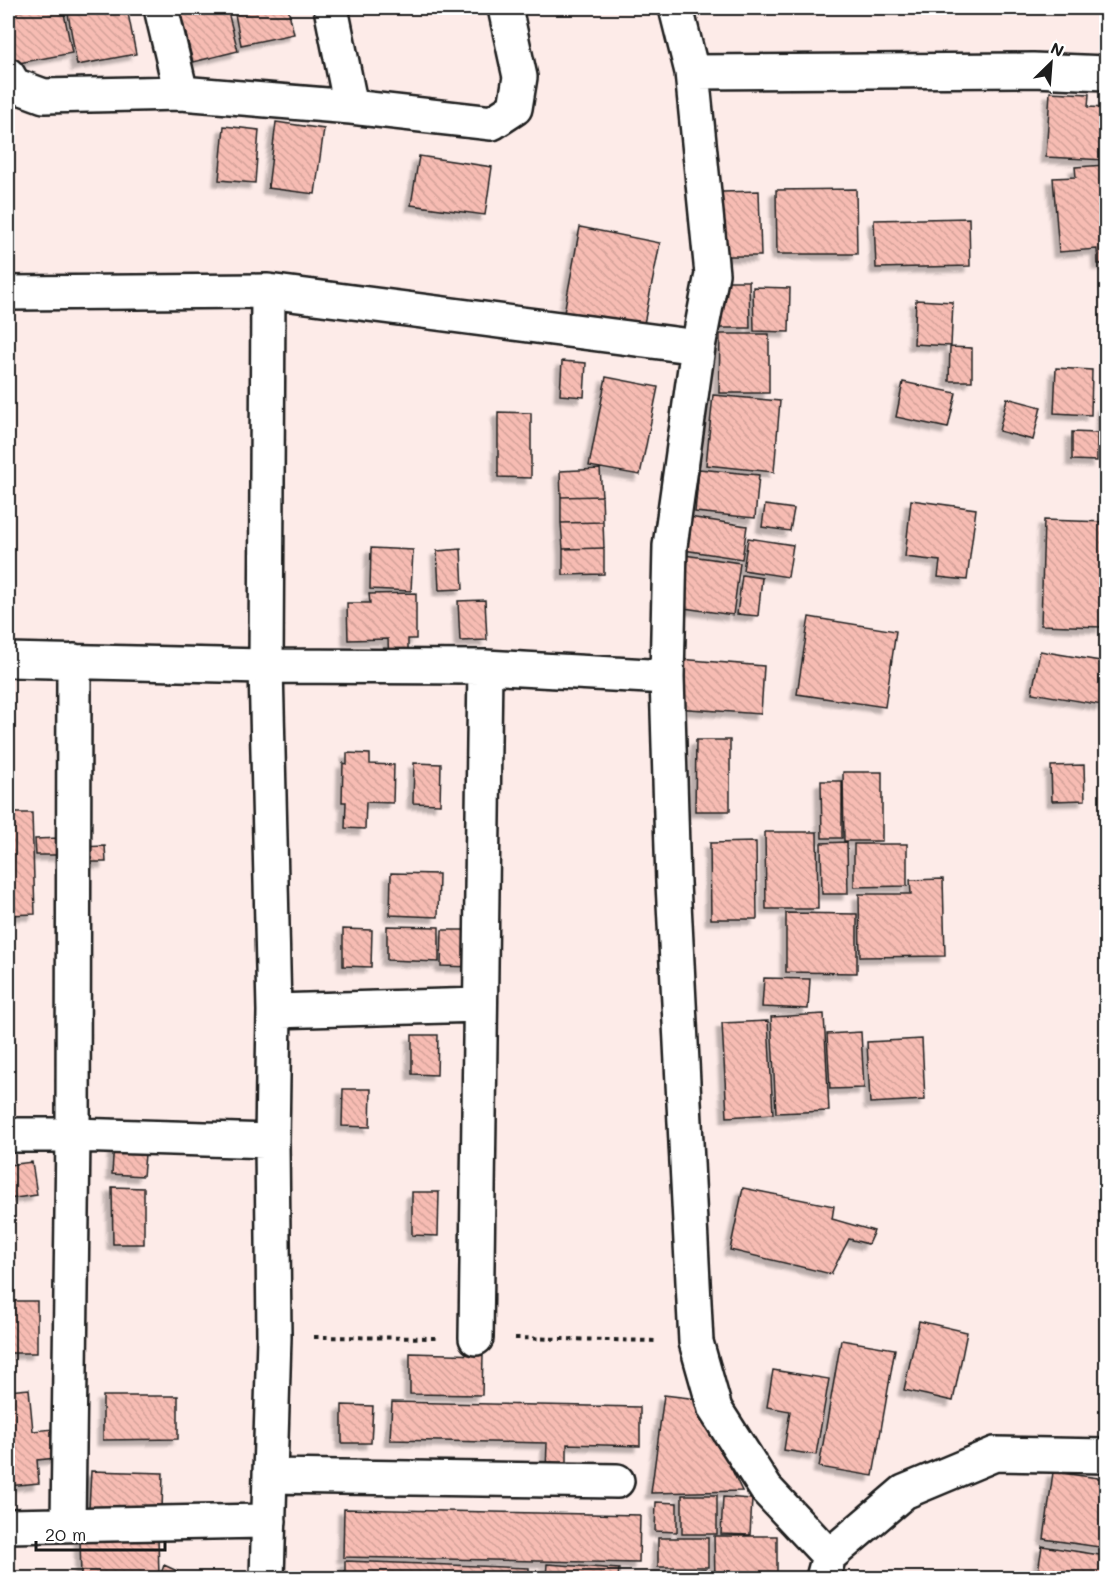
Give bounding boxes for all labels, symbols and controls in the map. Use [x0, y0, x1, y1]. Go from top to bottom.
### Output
north arrow [1021, 33, 1081, 93]
text: N [1048, 37, 1067, 61]
scale bar [36, 1514, 165, 1552]
text: 20 m [45, 1522, 86, 1546]

